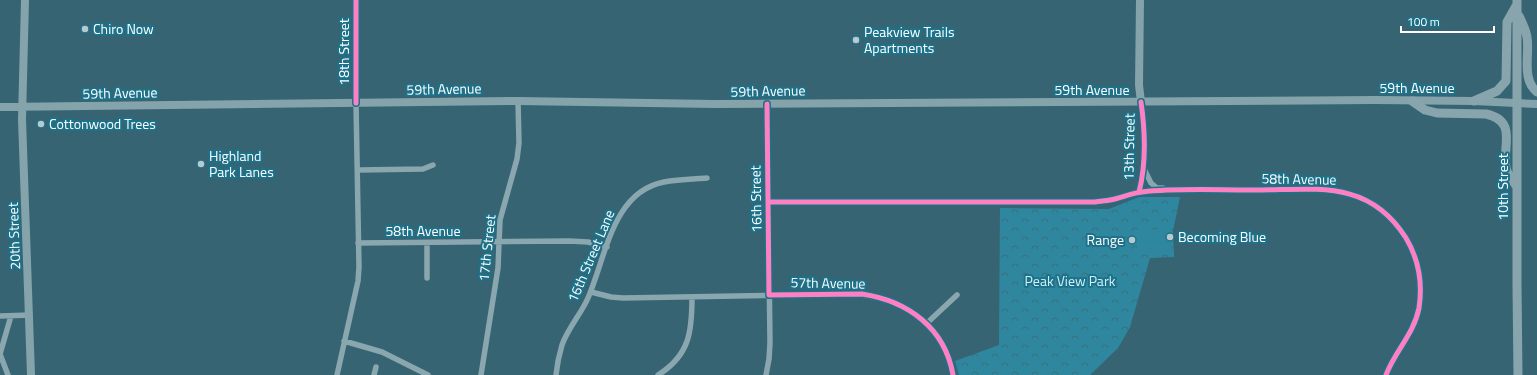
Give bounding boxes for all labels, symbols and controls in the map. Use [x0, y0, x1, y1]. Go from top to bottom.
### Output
scale bar [1401, 8, 1494, 34]
text: 100 m [1407, 12, 1440, 31]
place label: Chiro Now [93, 18, 154, 39]
street label: 18th Street [333, 18, 354, 86]
place label: Peakview Trails Apartments [864, 21, 954, 58]
marker: Chiro Now [80, 24, 90, 34]
marker: Peakview Trails Apartments [851, 35, 861, 45]
street label: 59th Avenue [406, 77, 482, 100]
street label: 59th Avenue [1380, 77, 1454, 98]
street label: 59th Avenue [730, 79, 806, 102]
street label: 59th Avenue [1055, 79, 1129, 100]
street label: 59th Avenue [82, 81, 158, 104]
place label: Cottonwood Trees [49, 113, 156, 134]
street label: 13th Street [1117, 113, 1140, 181]
marker: Cottonwood Trees [36, 119, 46, 129]
place label: Highland Park Lanes [209, 145, 274, 182]
street label: 10th Street [1492, 153, 1513, 221]
marker: Highland Park Lanes [196, 159, 206, 169]
street label: 16th Street [744, 165, 767, 233]
street label: 58th Avenue [1261, 167, 1337, 190]
street label: 20th Street [2, 202, 25, 270]
street label: 16th Street Lane [562, 206, 619, 305]
street label: 17th Street [473, 213, 500, 283]
street label: 58th Avenue [386, 220, 460, 241]
place label: Becoming Blue [1178, 226, 1266, 247]
place label: Range [1087, 229, 1124, 250]
marker: Becoming Blue [1165, 232, 1175, 242]
marker: Range [1127, 235, 1137, 245]
park label: Peak View Park [1025, 270, 1116, 291]
street label: 57th Avenue [790, 271, 866, 294]

